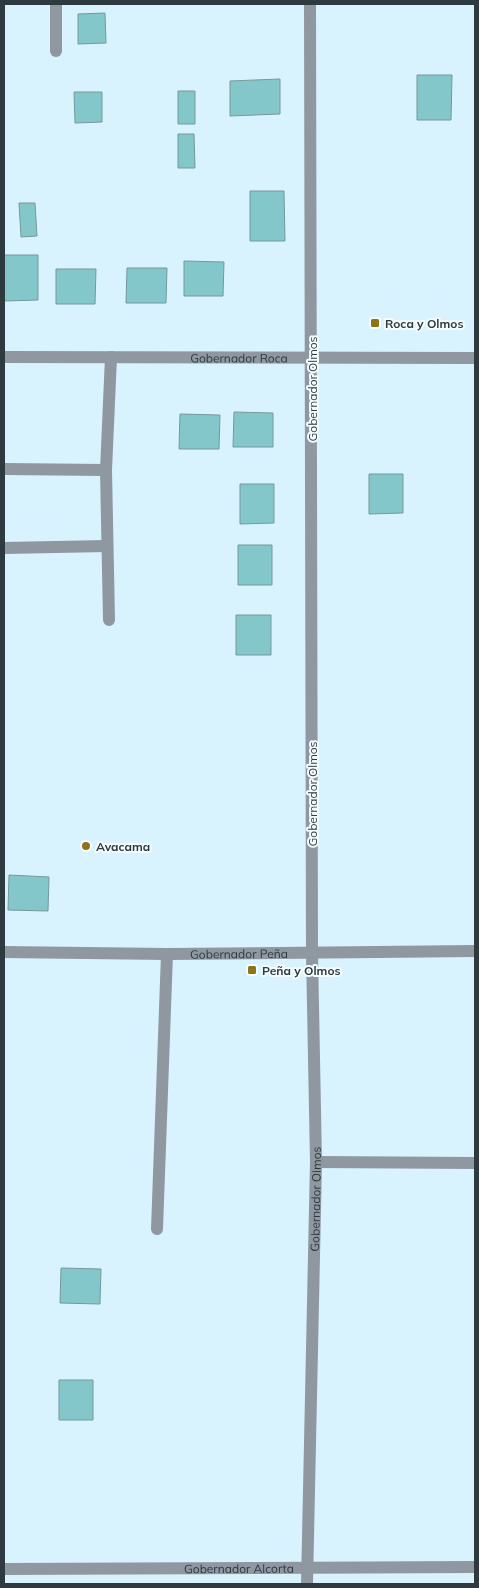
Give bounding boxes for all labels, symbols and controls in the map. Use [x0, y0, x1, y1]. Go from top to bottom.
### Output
place label: Roca y Olmos [385, 316, 463, 331]
marker: Roca y Olmos [369, 317, 381, 329]
street label: Gobernador Olmos [305, 336, 320, 441]
street label: Gobernador Roca [190, 350, 288, 365]
street label: Gobernador Olmos [305, 741, 320, 846]
place label: Avacama [96, 839, 150, 854]
marker: Avacama [80, 840, 92, 852]
street label: Gobernador Peña [190, 945, 288, 961]
place label: Peña y Olmos [262, 963, 341, 978]
marker: Peña y Olmos [246, 964, 258, 976]
street label: Gobernador Olmos [307, 1146, 324, 1252]
street label: Gobernador Alcorta [184, 1560, 294, 1576]

